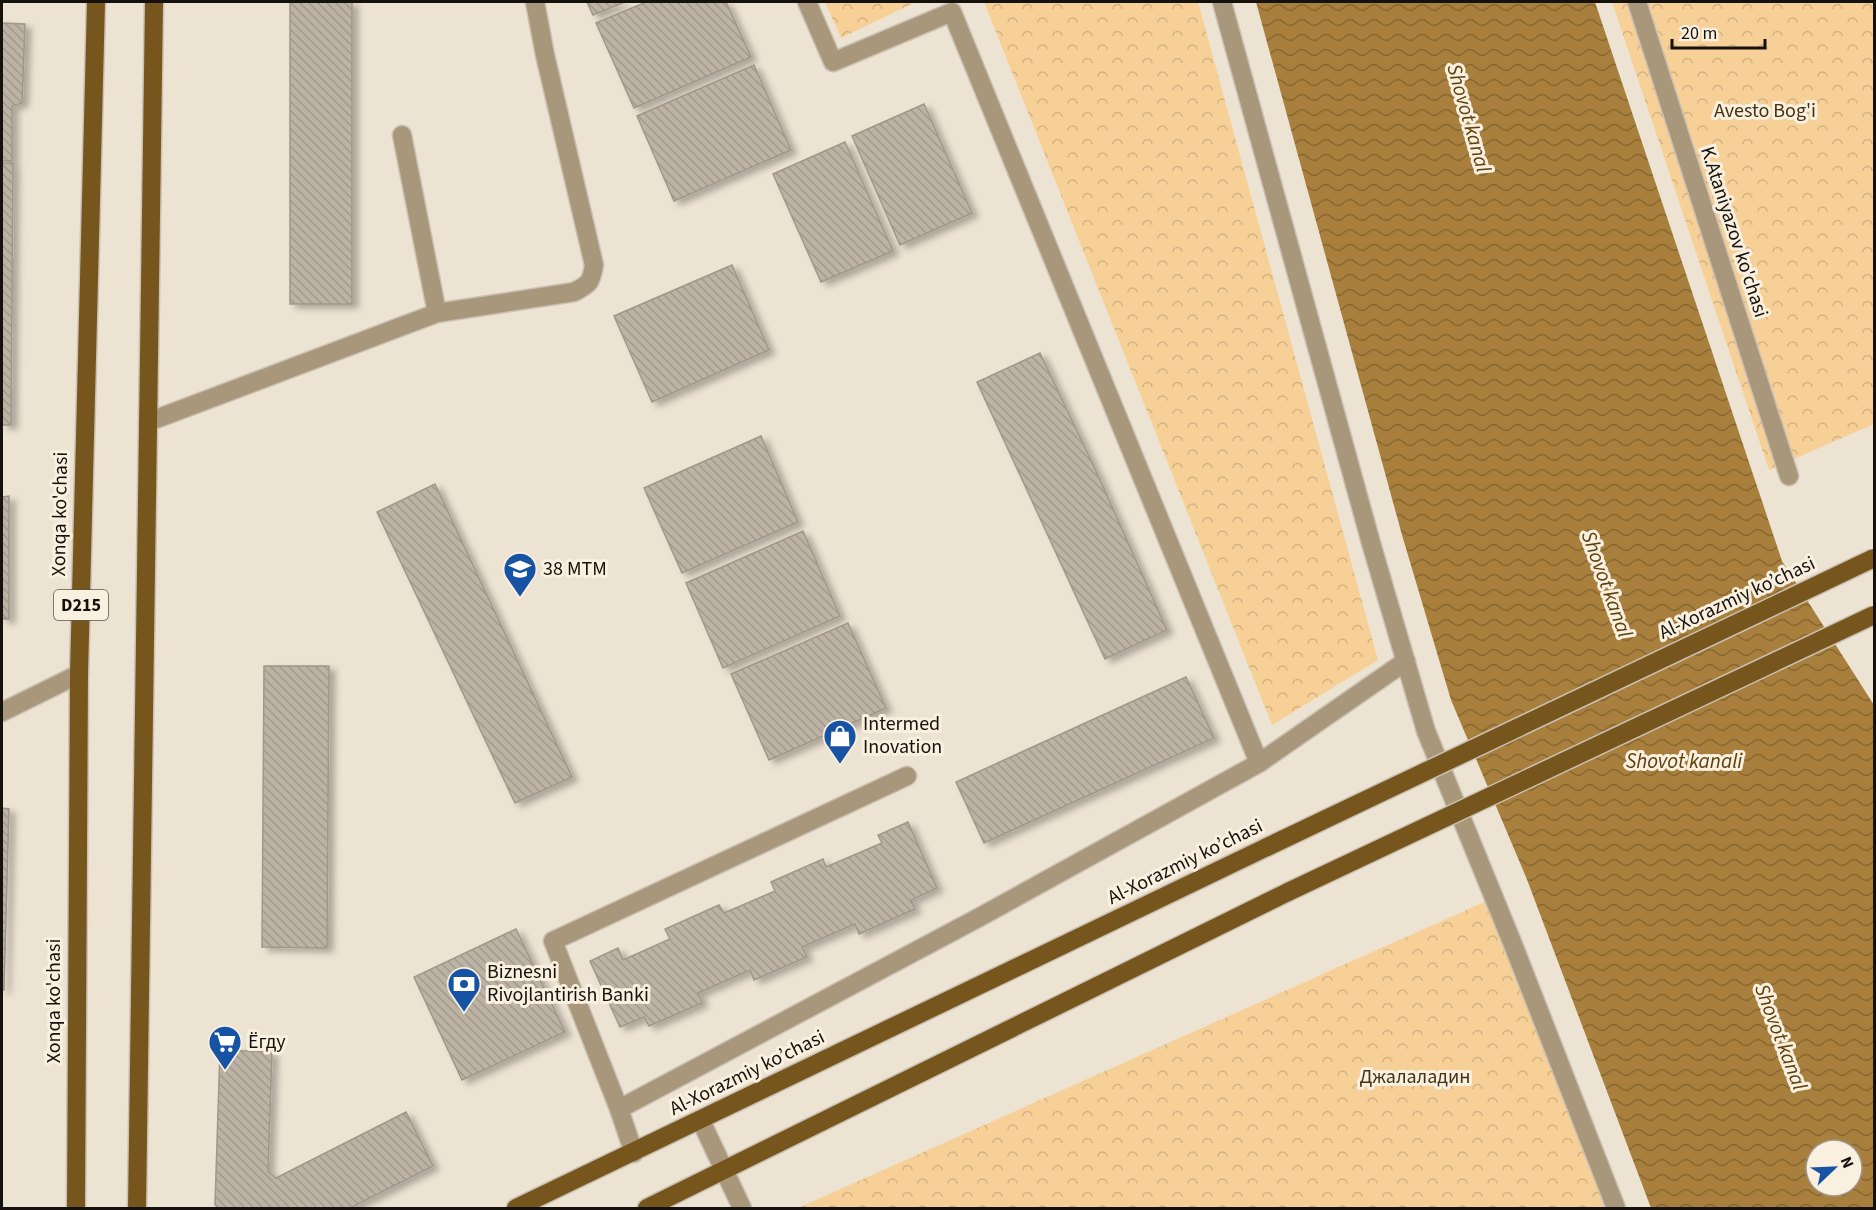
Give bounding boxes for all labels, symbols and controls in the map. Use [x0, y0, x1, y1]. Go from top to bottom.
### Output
scale bar [1672, 12, 1765, 50]
text: 20 m [1681, 21, 1717, 46]
water label: Shovot kanal [1439, 60, 1499, 177]
park label: Avesto Bog'i [1714, 97, 1816, 125]
street label: K.Ataniyazov ko'chasi [1693, 143, 1775, 321]
street label: Xonqa ko'chasi [45, 451, 75, 577]
water label: Shovot kanal [1574, 526, 1640, 642]
street label: Al-Xorazmiy ko’chasi [1654, 549, 1820, 647]
school or university icon: 38 MTM [502, 551, 538, 598]
place label: 38 MTM [543, 555, 607, 583]
road number: D215 [54, 590, 108, 620]
place label: Intermed Inovation [863, 710, 942, 761]
shop icon: Intermed Inovation [822, 718, 858, 765]
water label: Shovot kanali [1626, 746, 1743, 776]
street label: Al-Xorazmiy ko’chasi [1103, 812, 1267, 912]
street label: Xonqa ko'chasi [40, 939, 68, 1063]
place label: Biznesni Rivojlantirish Banki [487, 958, 649, 1009]
bank icon: Biznesni Rivojlantirish Banki [446, 966, 482, 1013]
water label: Shovot kanal [1747, 979, 1815, 1095]
street label: Al-Xorazmiy ko’chasi [665, 1023, 829, 1123]
supermarket icon: Ёгду [207, 1024, 243, 1071]
place label: Ёгду [248, 1028, 286, 1056]
park label: Джалаладин [1360, 1063, 1471, 1091]
north arrow [1804, 1138, 1864, 1198]
text: N [1835, 1153, 1859, 1172]

